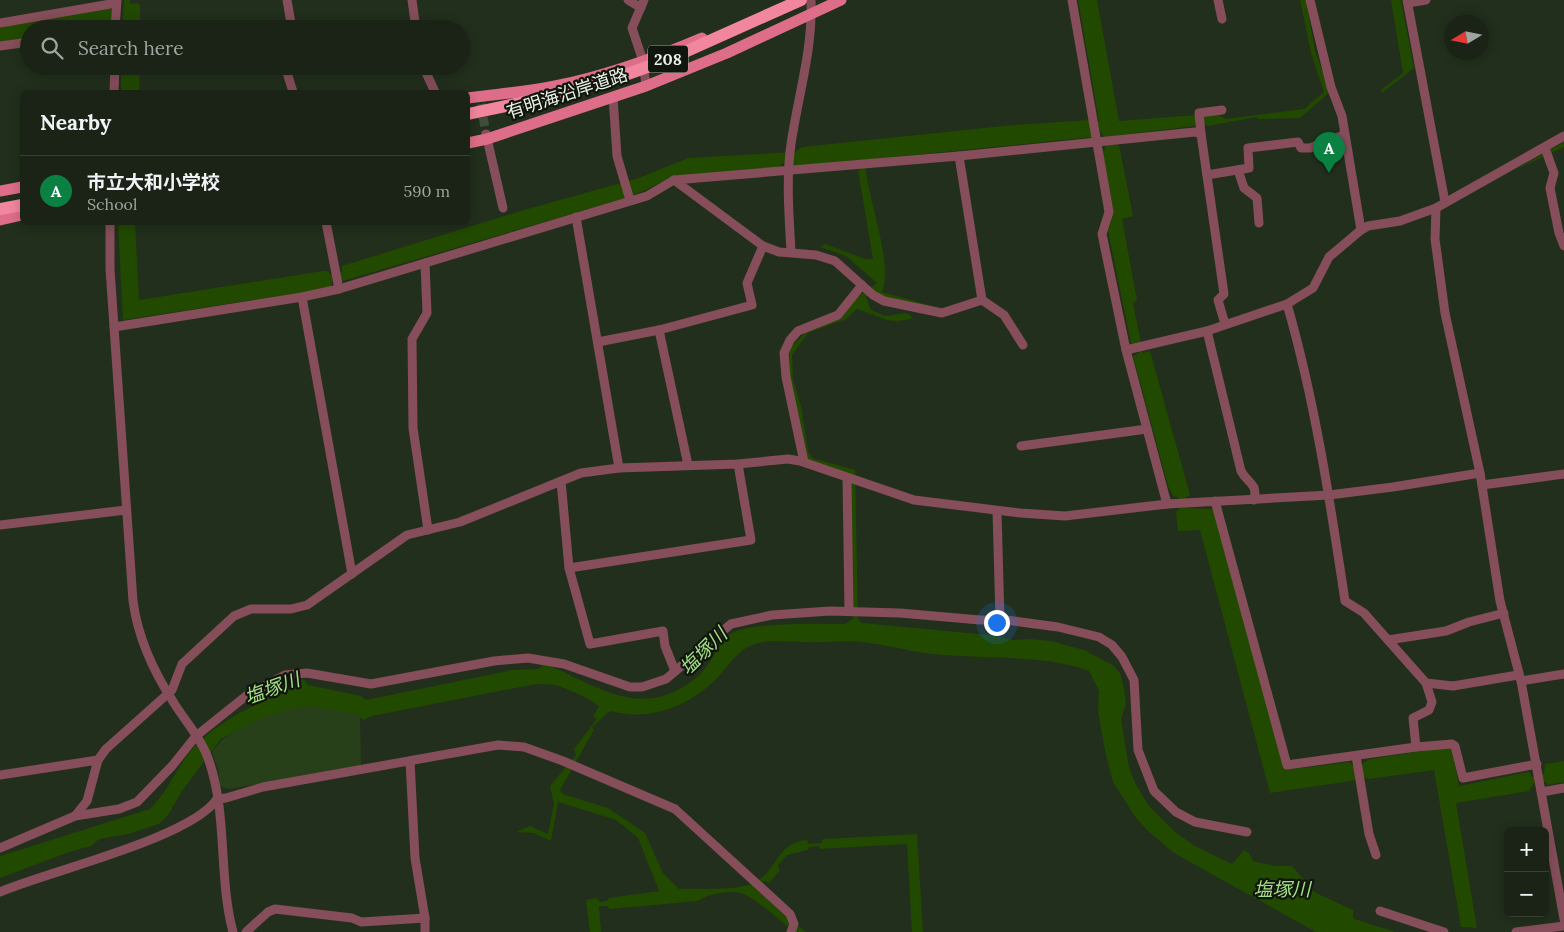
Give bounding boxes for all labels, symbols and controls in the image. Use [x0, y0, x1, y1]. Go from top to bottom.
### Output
north arrow [1444, 15, 1489, 60]
search box [20, 20, 470, 75]
icon: search [38, 34, 66, 62]
text: Search here [78, 36, 184, 60]
road number: 208 [648, 46, 688, 72]
street label: 有明海沿岸道路 [504, 63, 630, 123]
text: Nearby [40, 109, 111, 136]
pin: A [1313, 132, 1345, 173]
text: 市立大和小学校 [87, 170, 220, 194]
text: A [51, 181, 61, 201]
text: 590 m [404, 181, 450, 201]
text: School [87, 194, 137, 214]
your location [984, 610, 1010, 636]
water label: 塩塚川 [674, 621, 733, 680]
water label: 塩塚川 [241, 666, 305, 709]
map controls [1504, 827, 1549, 917]
button: + [1504, 827, 1549, 872]
button: − [1504, 872, 1549, 917]
water label: 塩塚川 [1253, 877, 1312, 901]

